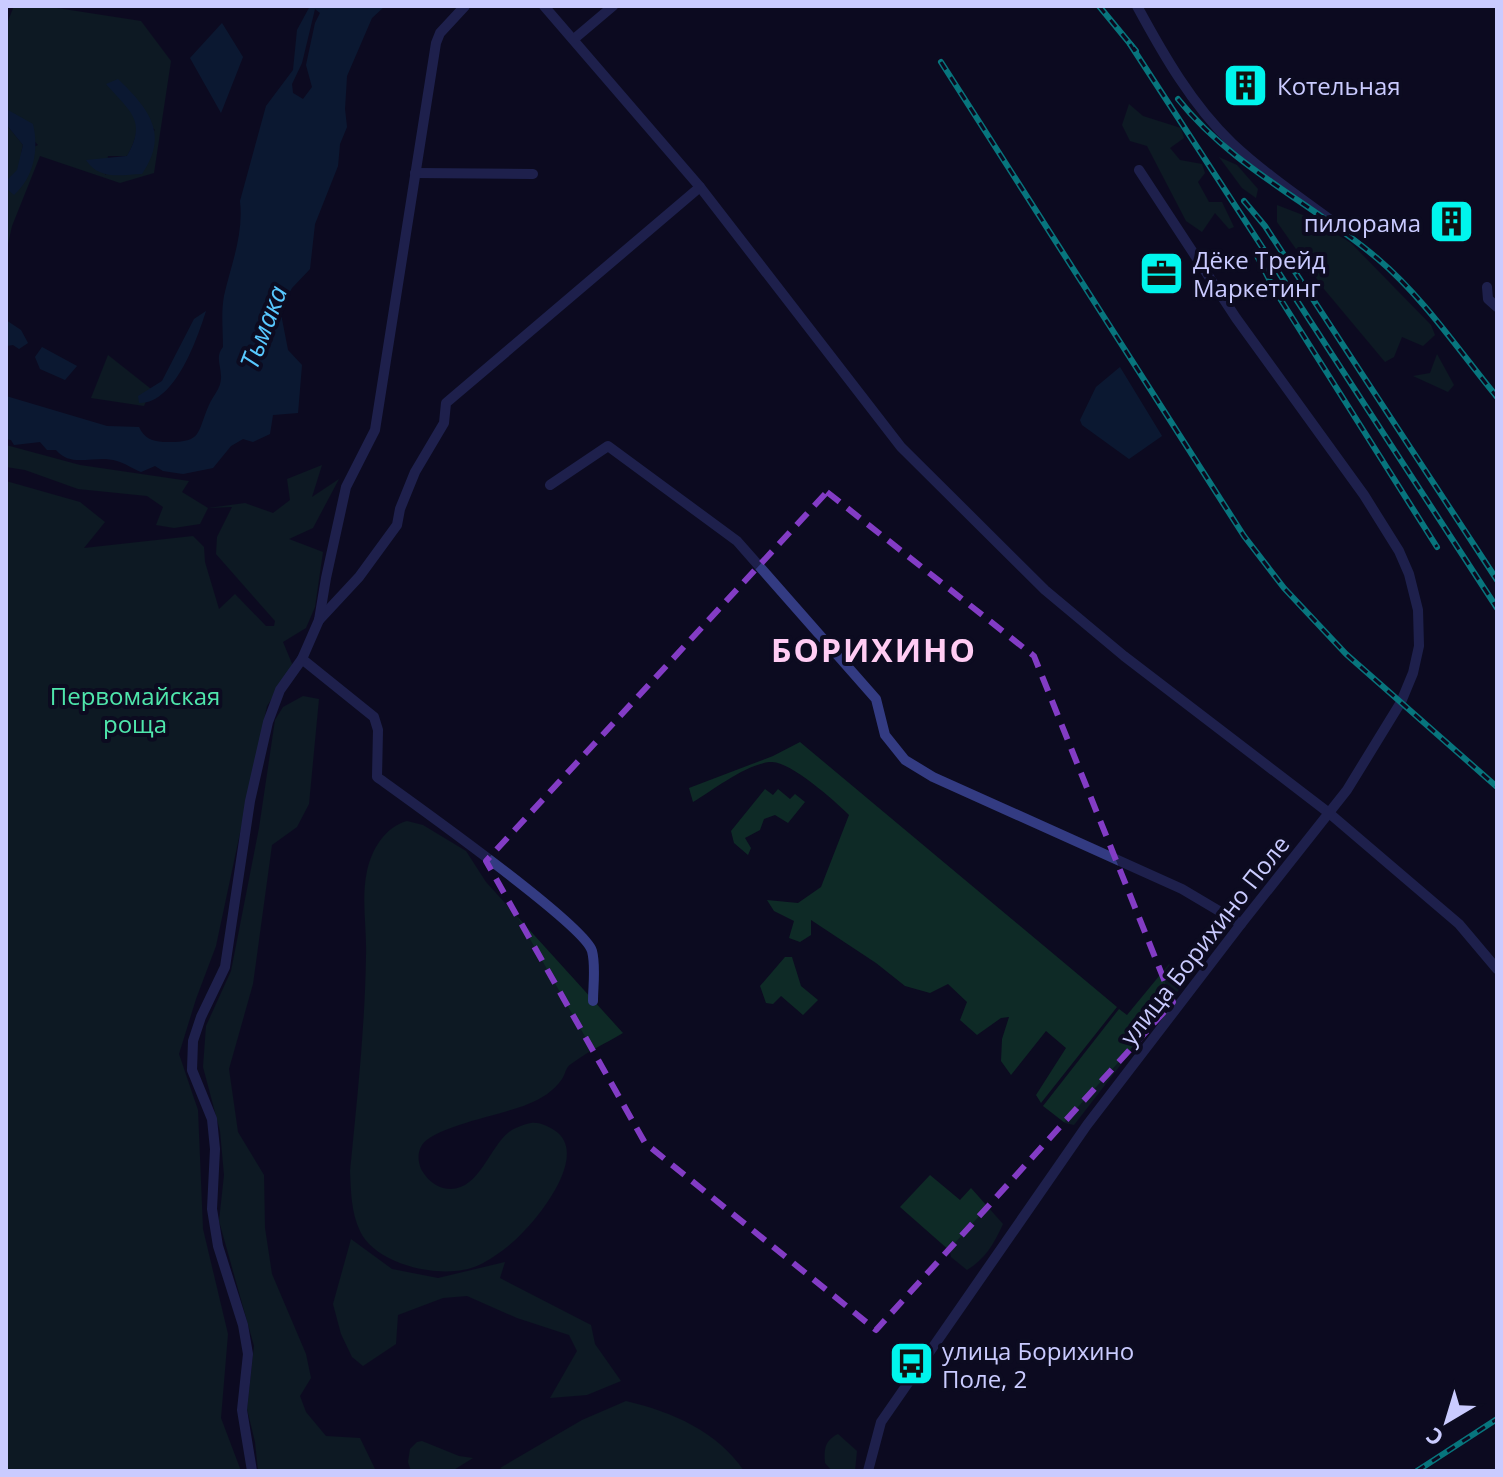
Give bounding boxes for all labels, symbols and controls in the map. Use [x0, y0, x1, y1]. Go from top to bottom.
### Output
building icon: Котельная [1222, 61, 1270, 109]
place label: Котельная [1277, 69, 1401, 102]
building icon: пилорама [1428, 198, 1476, 246]
place label: пилорама [1304, 206, 1421, 239]
place label: Дёке Трейд Маркетинг [1193, 243, 1326, 304]
office icon: Дёке Трейд Маркетинг [1138, 249, 1186, 297]
water label: Тьмака [231, 280, 295, 374]
district label: БОРИХИНО [771, 628, 977, 671]
park label: Первомайская роща [50, 679, 220, 740]
street label: улица Борихино Поле [1112, 828, 1296, 1052]
place label: улица Борихино Поле, 2 [942, 1334, 1134, 1395]
bus stop icon: улица Борихино Поле, 2 [887, 1340, 935, 1388]
north arrow [1407, 1381, 1487, 1461]
text: С [1419, 1421, 1449, 1454]

